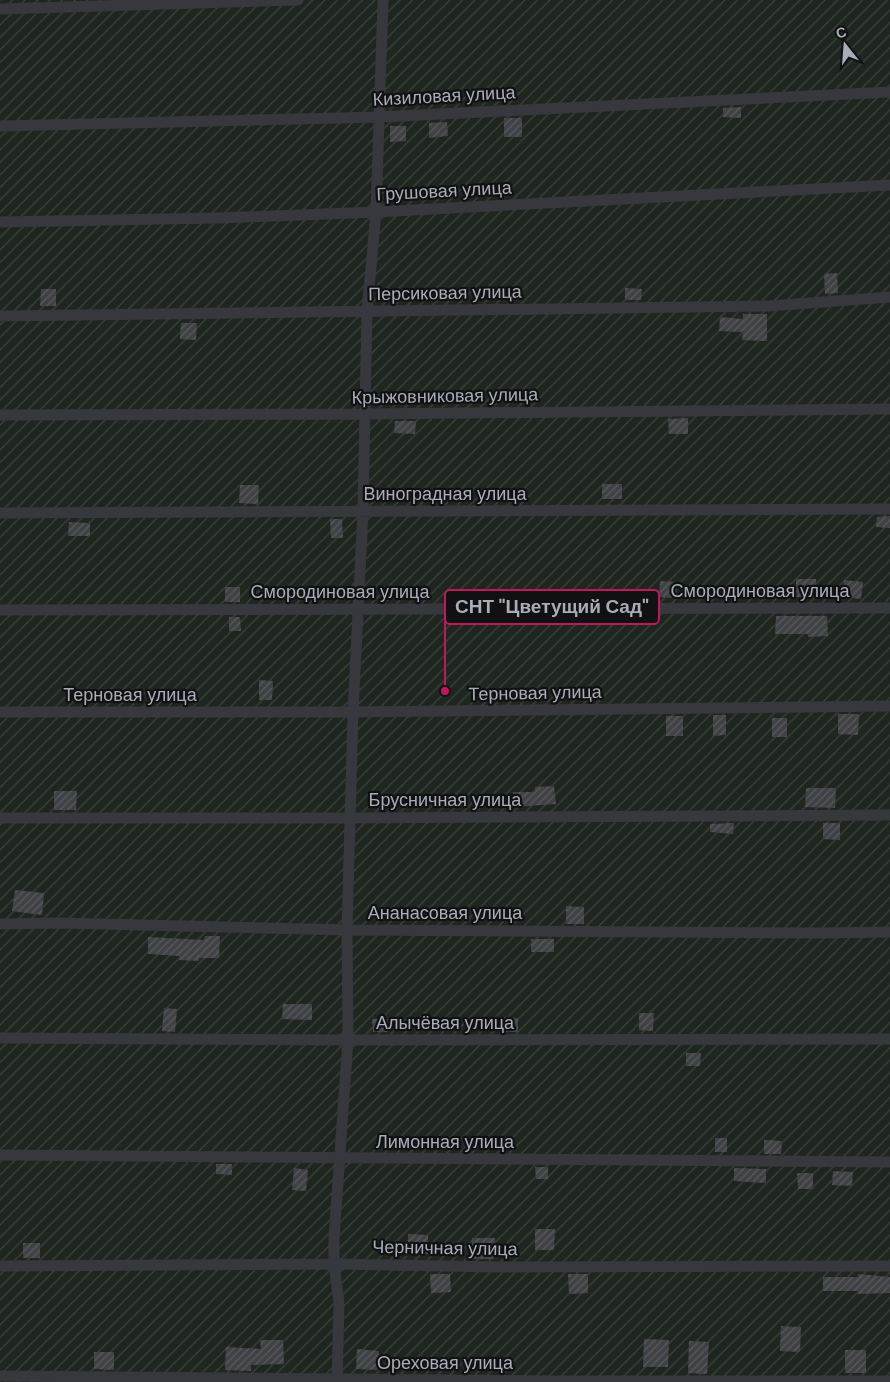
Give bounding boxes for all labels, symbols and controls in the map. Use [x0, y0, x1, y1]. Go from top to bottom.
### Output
north arrow [820, 20, 870, 70]
text: С [834, 22, 849, 43]
street label: Кизиловая улица [372, 80, 517, 112]
street label: Грушовая улица [376, 175, 513, 207]
street label: Персиковая улица [368, 280, 523, 306]
street label: Крыжовниковая улица [352, 382, 539, 410]
street label: Виноградная улица [363, 482, 528, 506]
street label: Смородиновая улица [671, 579, 850, 603]
street label: Смородиновая улица [251, 580, 430, 604]
callout: СНТ "Цветущий Сад" [445, 590, 659, 624]
text: СНТ "Цветущий Сад" [455, 594, 649, 619]
street label: Терновая улица [468, 680, 603, 706]
street label: Терновая улица [63, 683, 198, 707]
street label: Брусничная улица [369, 788, 522, 812]
street label: Ананасовая улица [368, 901, 523, 925]
street label: Алычёвая улица [376, 1011, 515, 1035]
street label: Лимонная улица [376, 1130, 515, 1154]
street label: Черничная улица [372, 1235, 519, 1261]
street label: Ореховая улица [377, 1351, 514, 1375]

